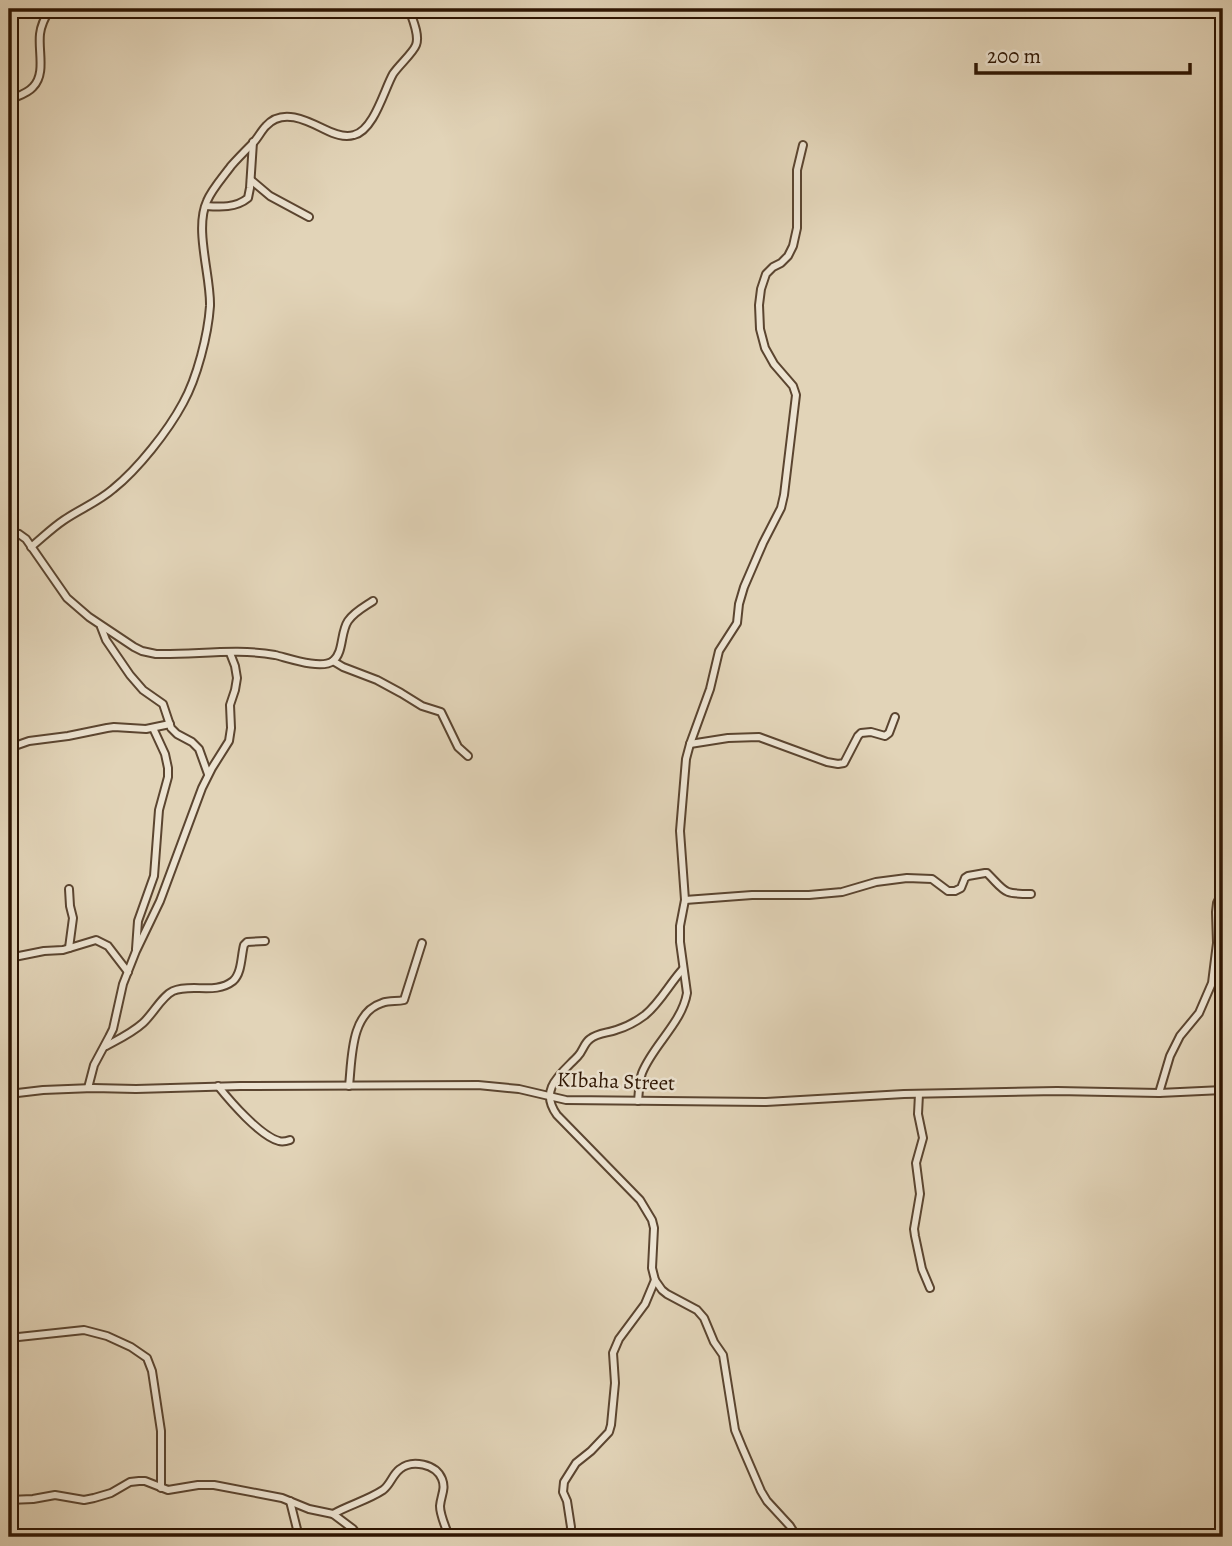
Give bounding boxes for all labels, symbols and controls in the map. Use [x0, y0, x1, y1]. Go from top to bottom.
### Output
scale bar [976, 32, 1190, 76]
text: 200 m [987, 42, 1041, 70]
street label: KIbaha Street [557, 1065, 676, 1097]

